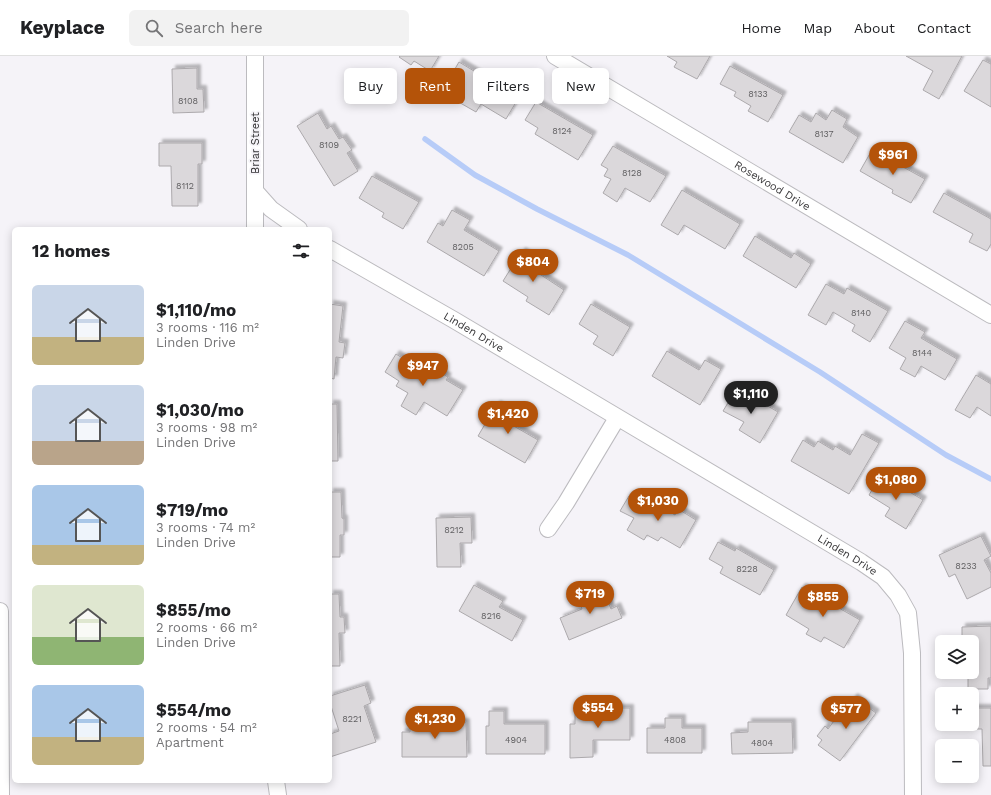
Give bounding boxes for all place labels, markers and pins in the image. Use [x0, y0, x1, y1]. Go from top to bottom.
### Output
pin: $961 [869, 142, 917, 176]
pin: $804 [509, 249, 557, 283]
pin: $947 [399, 353, 447, 387]
pin: $1,110 [718, 381, 784, 415]
pin: $1,420 [475, 401, 541, 435]
pin: $1,080 [863, 467, 929, 501]
pin: $1,030 [625, 488, 691, 522]
pin: $719 [566, 581, 614, 615]
pin: $855 [799, 584, 847, 618]
pin: $554 [574, 695, 622, 729]
pin: $577 [822, 696, 870, 730]
pin: $1,230 [402, 706, 468, 740]

